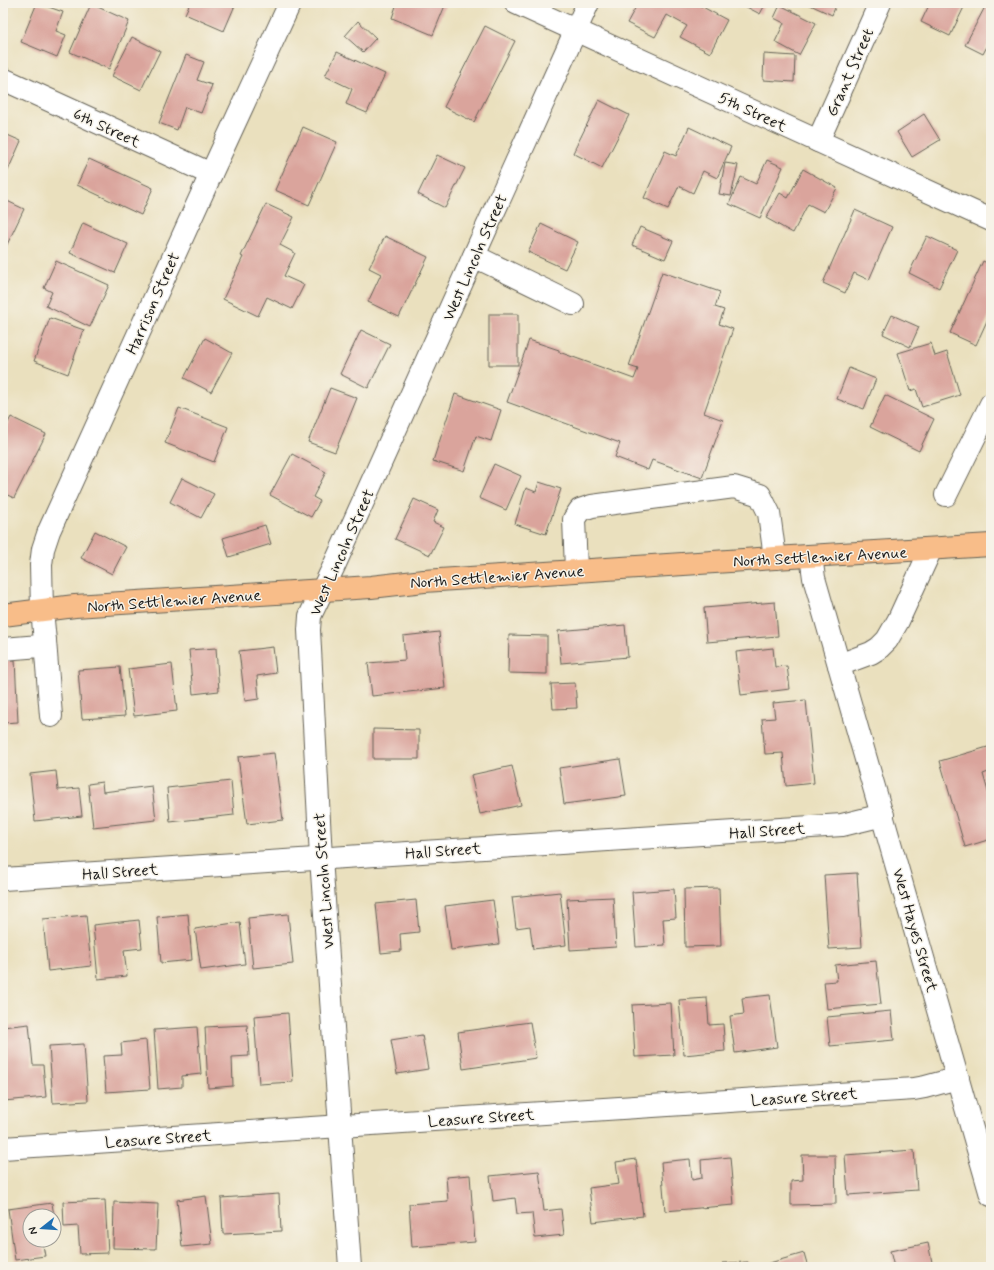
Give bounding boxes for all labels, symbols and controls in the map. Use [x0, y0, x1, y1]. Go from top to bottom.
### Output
street label: Grant Street [822, 25, 879, 120]
street label: 5th Street [715, 87, 791, 138]
street label: 6th Street [69, 104, 144, 153]
street label: West Lincoln Street [438, 191, 513, 324]
street label: Harrison Street [121, 249, 185, 358]
street label: West Lincoln Street [305, 486, 380, 619]
street label: North Settlemier Avenue [733, 542, 908, 573]
street label: North Settlemier Avenue [409, 561, 585, 594]
street label: North Settlemier Avenue [86, 585, 262, 618]
street label: West Lincoln Street [309, 812, 340, 950]
street label: Hall Street [729, 818, 806, 845]
street label: Hall Street [405, 838, 482, 865]
street label: Hall Street [82, 859, 159, 886]
street label: West Hayes Street [887, 866, 942, 995]
street label: Leasure Street [750, 1083, 859, 1112]
street label: Leasure Street [427, 1104, 536, 1133]
street label: Leasure Street [104, 1125, 213, 1154]
north arrow [22, 1208, 62, 1248]
text: N [26, 1225, 41, 1236]

